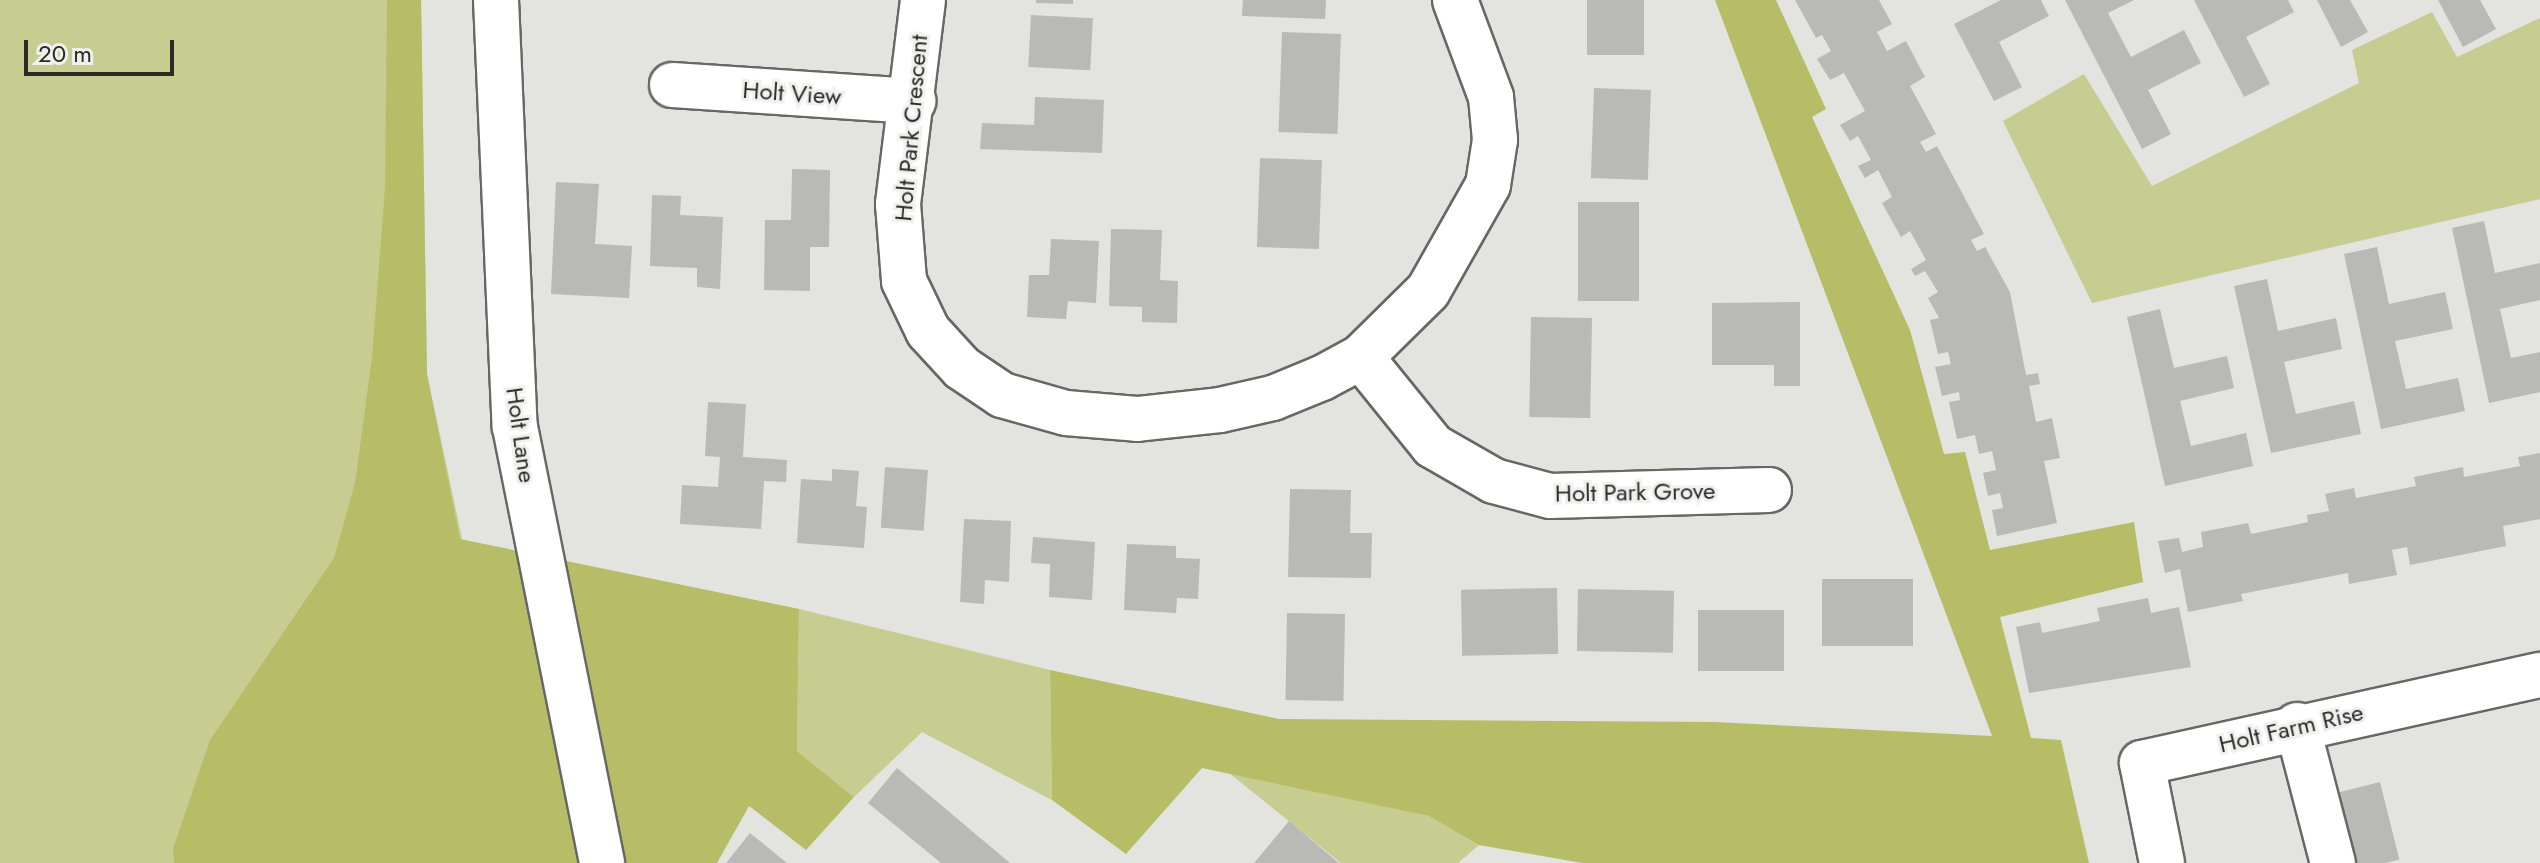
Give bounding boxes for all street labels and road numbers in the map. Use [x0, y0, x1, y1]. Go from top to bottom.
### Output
street label: Holt Park Crescent [888, 33, 934, 223]
street label: Holt View [742, 75, 842, 111]
street label: Holt Lane [500, 385, 542, 485]
street label: Holt Park Grove [1555, 476, 1715, 508]
street label: Holt Farm Rise [2216, 697, 2366, 759]

